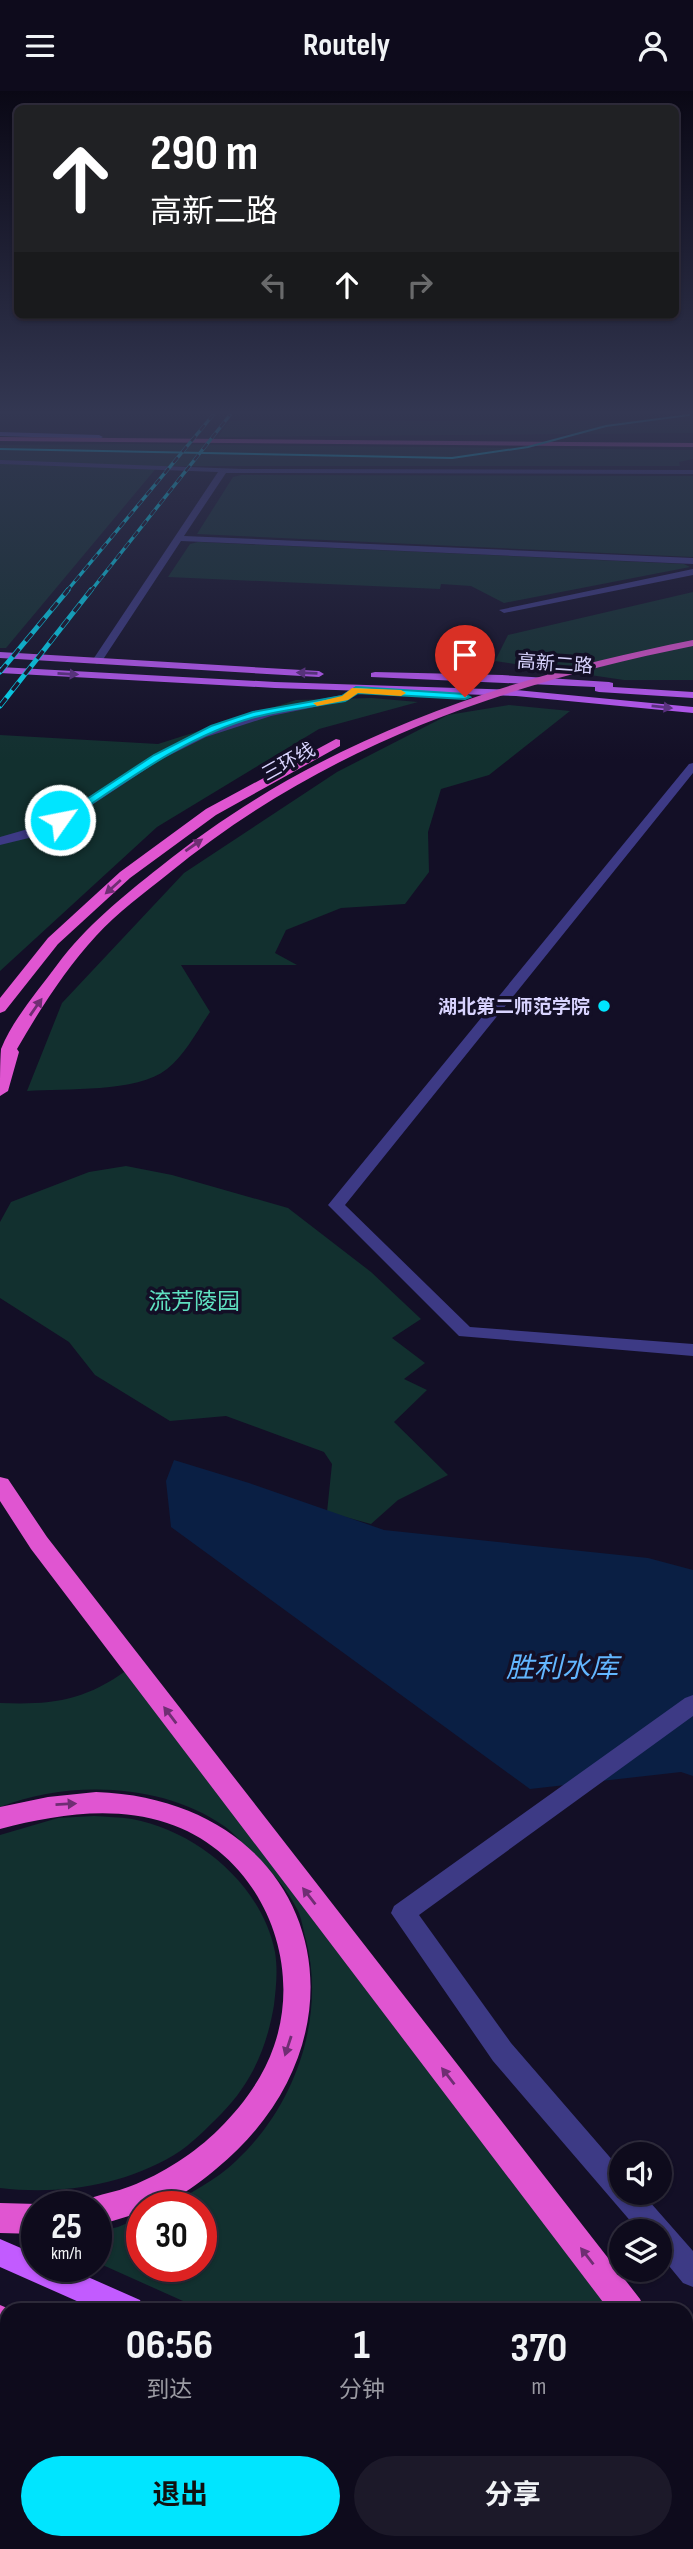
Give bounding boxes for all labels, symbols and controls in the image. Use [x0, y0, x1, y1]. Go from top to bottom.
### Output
text: Routely [303, 26, 390, 65]
icon: menu [21, 27, 59, 65]
icon: person [634, 27, 672, 65]
text: 290 m [150, 125, 258, 184]
icon: ahead [35, 133, 126, 224]
text: 高新二路 [150, 193, 278, 232]
icon: left [255, 266, 293, 304]
icon: ahead [328, 266, 366, 304]
icon: right [401, 266, 439, 304]
pin [435, 625, 495, 697]
icon: arrive [446, 636, 484, 674]
street label: 高新二路 [516, 650, 594, 679]
one-way arrow [57, 668, 79, 679]
one-way arrow [296, 668, 318, 679]
one-way arrow [651, 702, 673, 713]
street label: 三环线 [258, 738, 319, 786]
position arrow [23, 783, 97, 857]
one-way arrow [185, 838, 203, 852]
one-way arrow [105, 878, 122, 894]
place label: 湖北第二师范学院 [438, 996, 590, 1019]
one-way arrow [29, 998, 43, 1016]
marker: 湖北第二师范学院 [596, 998, 612, 1014]
park label: 流芳陵园 [148, 1288, 240, 1316]
water label: 胜利水库 [506, 1652, 622, 1685]
one-way arrow [163, 1707, 178, 1725]
one-way arrow [56, 1798, 78, 1809]
one-way arrow [302, 1887, 317, 1905]
one-way arrow [282, 2036, 293, 2057]
one-way arrow [442, 2067, 456, 2085]
map controls [609, 2142, 672, 2282]
button: sound [609, 2142, 672, 2205]
speed limit sign: 30 [126, 2191, 217, 2282]
text: 25 [51, 2206, 82, 2249]
button: layers [609, 2219, 672, 2282]
text: km/h [51, 2243, 82, 2264]
one-way arrow [581, 2247, 595, 2265]
text: 06:56 [126, 2320, 213, 2371]
text: 1 [353, 2320, 370, 2371]
text: 370 [510, 2323, 567, 2374]
text: m [531, 2373, 546, 2401]
text: 到达 [146, 2376, 192, 2404]
text: 分钟 [339, 2376, 385, 2404]
button: 退出 [21, 2456, 340, 2536]
button: 分享 [354, 2456, 672, 2536]

